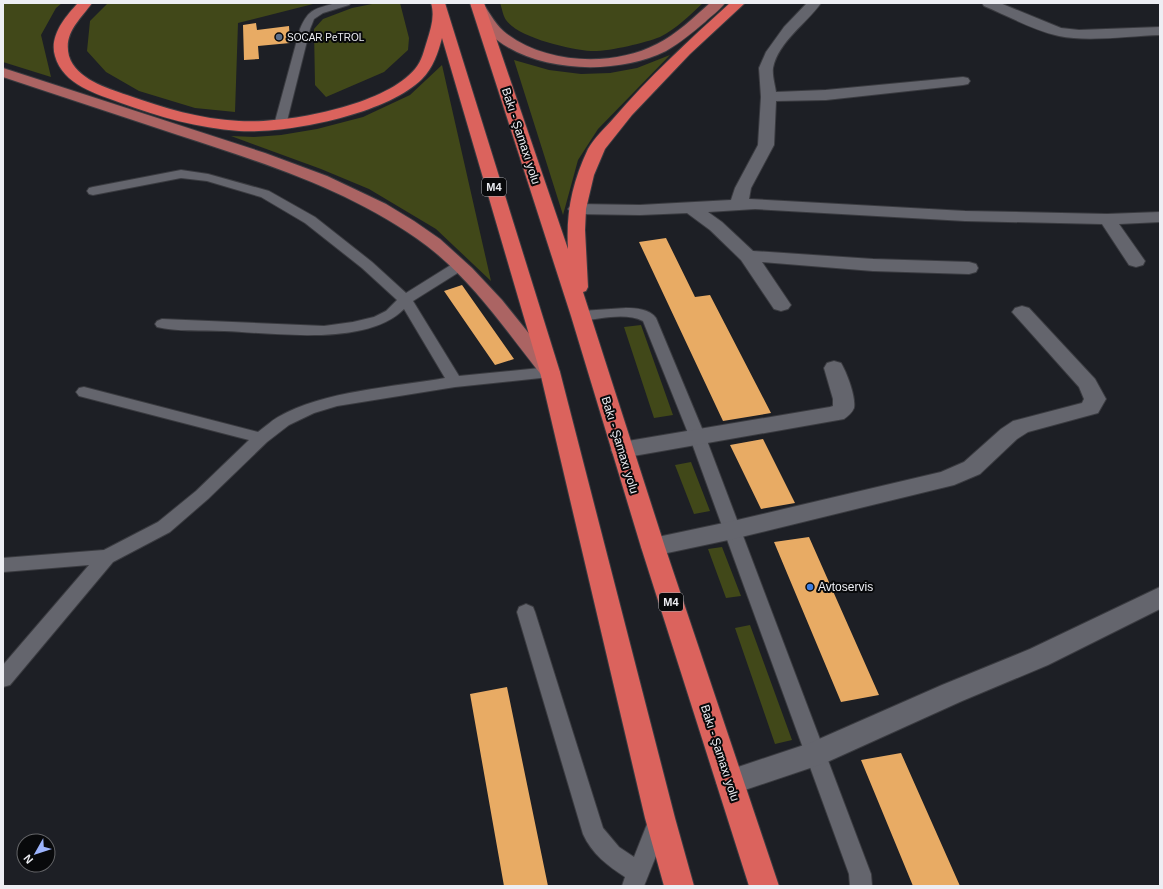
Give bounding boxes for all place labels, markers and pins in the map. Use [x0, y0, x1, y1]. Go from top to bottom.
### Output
marker: SOCAR PeTROL [274, 32, 284, 42]
place label: SOCAR PeTROL [287, 32, 365, 43]
place label: Avtoservis [818, 580, 873, 594]
marker: Avtoservis [805, 582, 815, 592]

